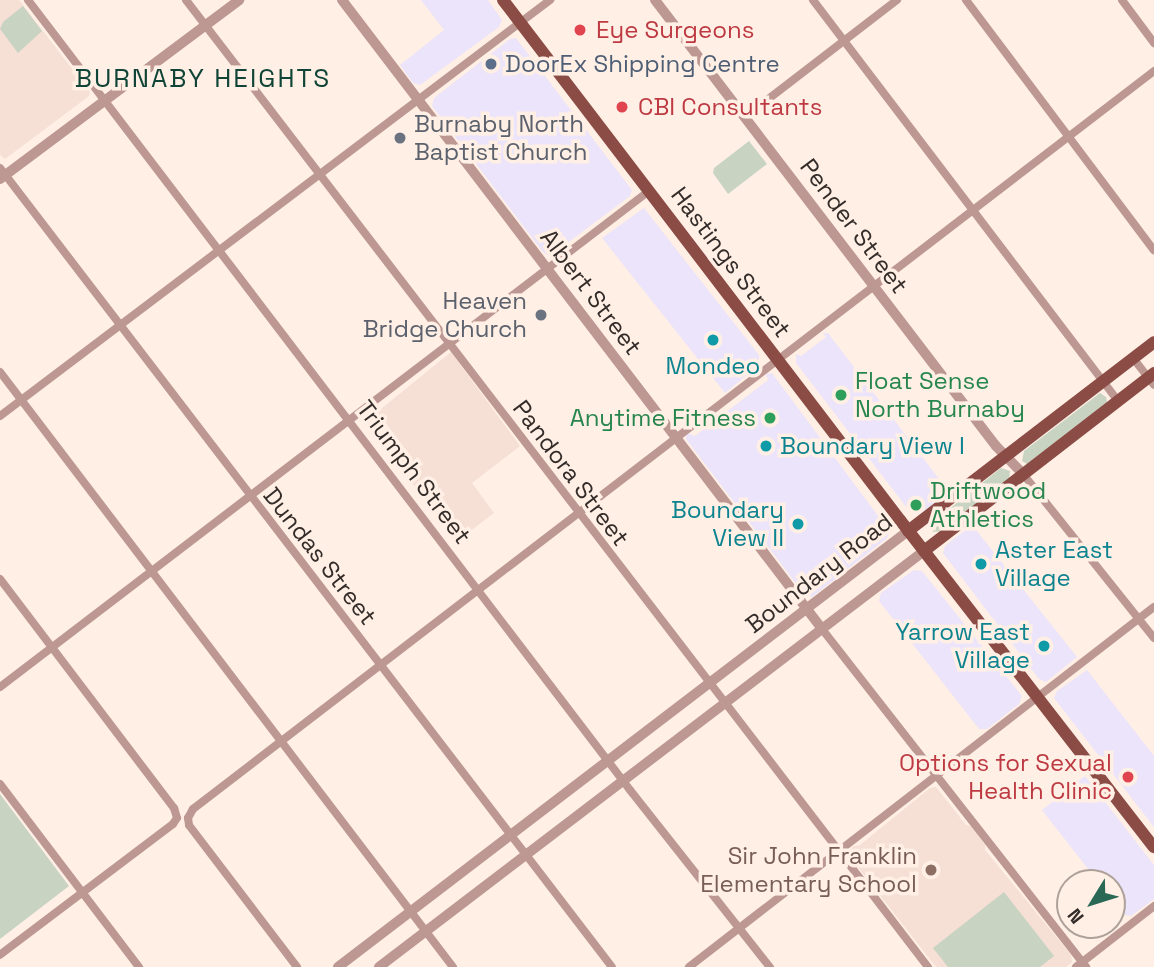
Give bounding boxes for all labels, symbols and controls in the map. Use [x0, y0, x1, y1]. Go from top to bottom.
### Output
place label: Eye Surgeons [596, 16, 754, 44]
marker: Eye Surgeons [570, 20, 590, 40]
place label: DoorEx Shipping Centre [505, 50, 780, 78]
marker: DoorEx Shipping Centre [483, 56, 499, 72]
district label: BURNABY HEIGHTS [76, 63, 330, 95]
place label: CBI Consultants [638, 93, 822, 121]
marker: CBI Consultants [612, 97, 632, 117]
place label: Burnaby North Baptist Church [414, 110, 587, 166]
marker: Burnaby North Baptist Church [392, 130, 408, 146]
street label: Pender Street [794, 153, 914, 299]
street label: Hastings Street [665, 181, 797, 343]
street label: Albert Street [534, 223, 648, 361]
place label: Heaven Bridge Church [363, 287, 527, 343]
marker: Heaven Bridge Church [533, 307, 549, 323]
marker: Mondeo [705, 332, 721, 348]
place label: Mondeo [666, 352, 760, 380]
place label: Float Sense North Burnaby [855, 367, 1025, 423]
marker: Float Sense North Burnaby [833, 387, 849, 403]
street label: Pandora Street [507, 394, 635, 552]
street label: Triumph Street [351, 395, 477, 549]
place label: Anytime Fitness [570, 404, 756, 432]
marker: Anytime Fitness [762, 410, 778, 426]
place label: Boundary View I [780, 432, 965, 460]
marker: Boundary View I [758, 438, 774, 454]
place label: Driftwood Athletics [930, 477, 1046, 533]
street label: Dundas Street [257, 481, 383, 631]
place label: Boundary View II [671, 496, 784, 552]
marker: Driftwood Athletics [908, 497, 924, 513]
street label: Boundary Road [740, 507, 898, 639]
marker: Boundary View II [790, 516, 806, 532]
place label: Aster East Village [995, 536, 1113, 592]
marker: Aster East Village [973, 556, 989, 572]
place label: Yarrow East Village [895, 618, 1030, 674]
marker: Yarrow East Village [1036, 638, 1052, 654]
place label: Options for Sexual Health Clinic [899, 749, 1112, 805]
marker: Options for Sexual Health Clinic [1118, 767, 1138, 787]
place label: Sir John Franklin Elementary School [700, 842, 917, 898]
marker: Sir John Franklin Elementary School [923, 862, 939, 878]
north arrow [1056, 869, 1126, 939]
text: N [1062, 903, 1089, 929]

